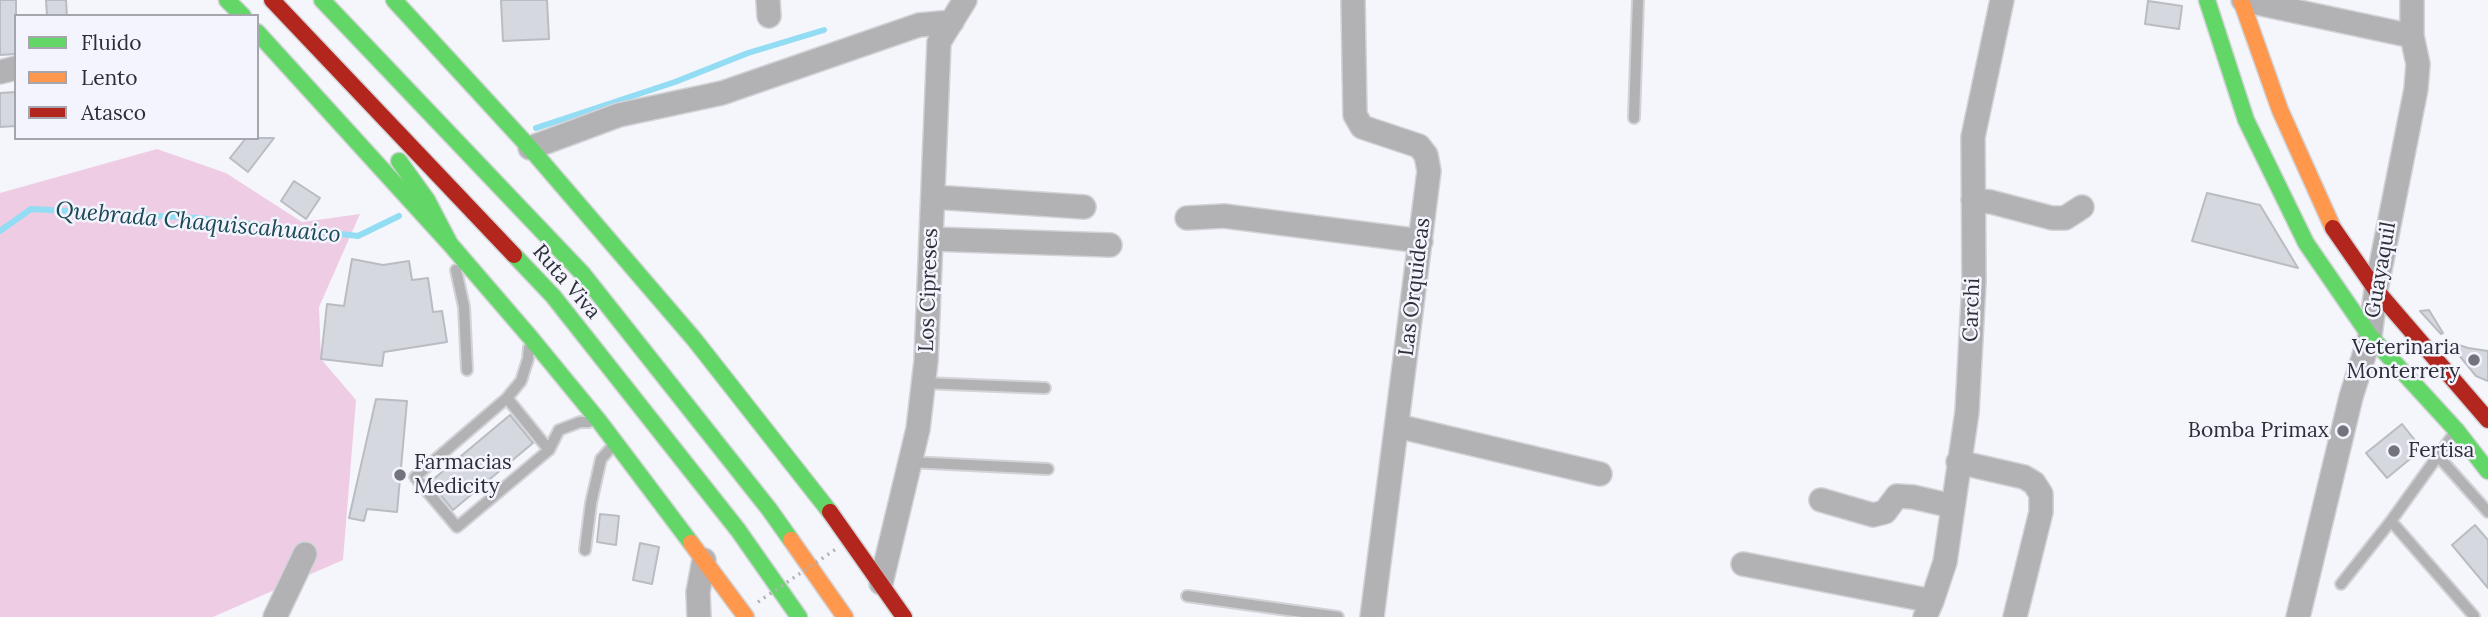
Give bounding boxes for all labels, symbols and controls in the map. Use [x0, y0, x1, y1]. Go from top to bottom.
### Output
legend [14, 14, 259, 140]
text: Fluido [81, 29, 142, 56]
text: Lento [81, 64, 138, 91]
text: Atasco [81, 99, 146, 126]
water label: Quebrada Chaquiscahuaico [54, 197, 342, 249]
street label: Las Orquideas [1394, 216, 1436, 358]
street label: Guayaquil [2360, 220, 2402, 320]
street label: Los Cipreses [914, 228, 944, 352]
street label: Ruta Viva [527, 239, 605, 325]
street label: Carchi [1958, 278, 1986, 342]
place label: Veterinaria Monterrery [2347, 335, 2460, 385]
marker: Veterinaria Monterrery [2466, 352, 2482, 368]
place label: Bomba Primax [2188, 418, 2329, 444]
marker: Bomba Primax [2335, 423, 2351, 439]
place label: Fertisa [2408, 438, 2474, 464]
marker: Fertisa [2386, 443, 2402, 459]
place label: Farmacias Medicity [414, 450, 512, 500]
marker: Farmacias Medicity [392, 467, 408, 483]

